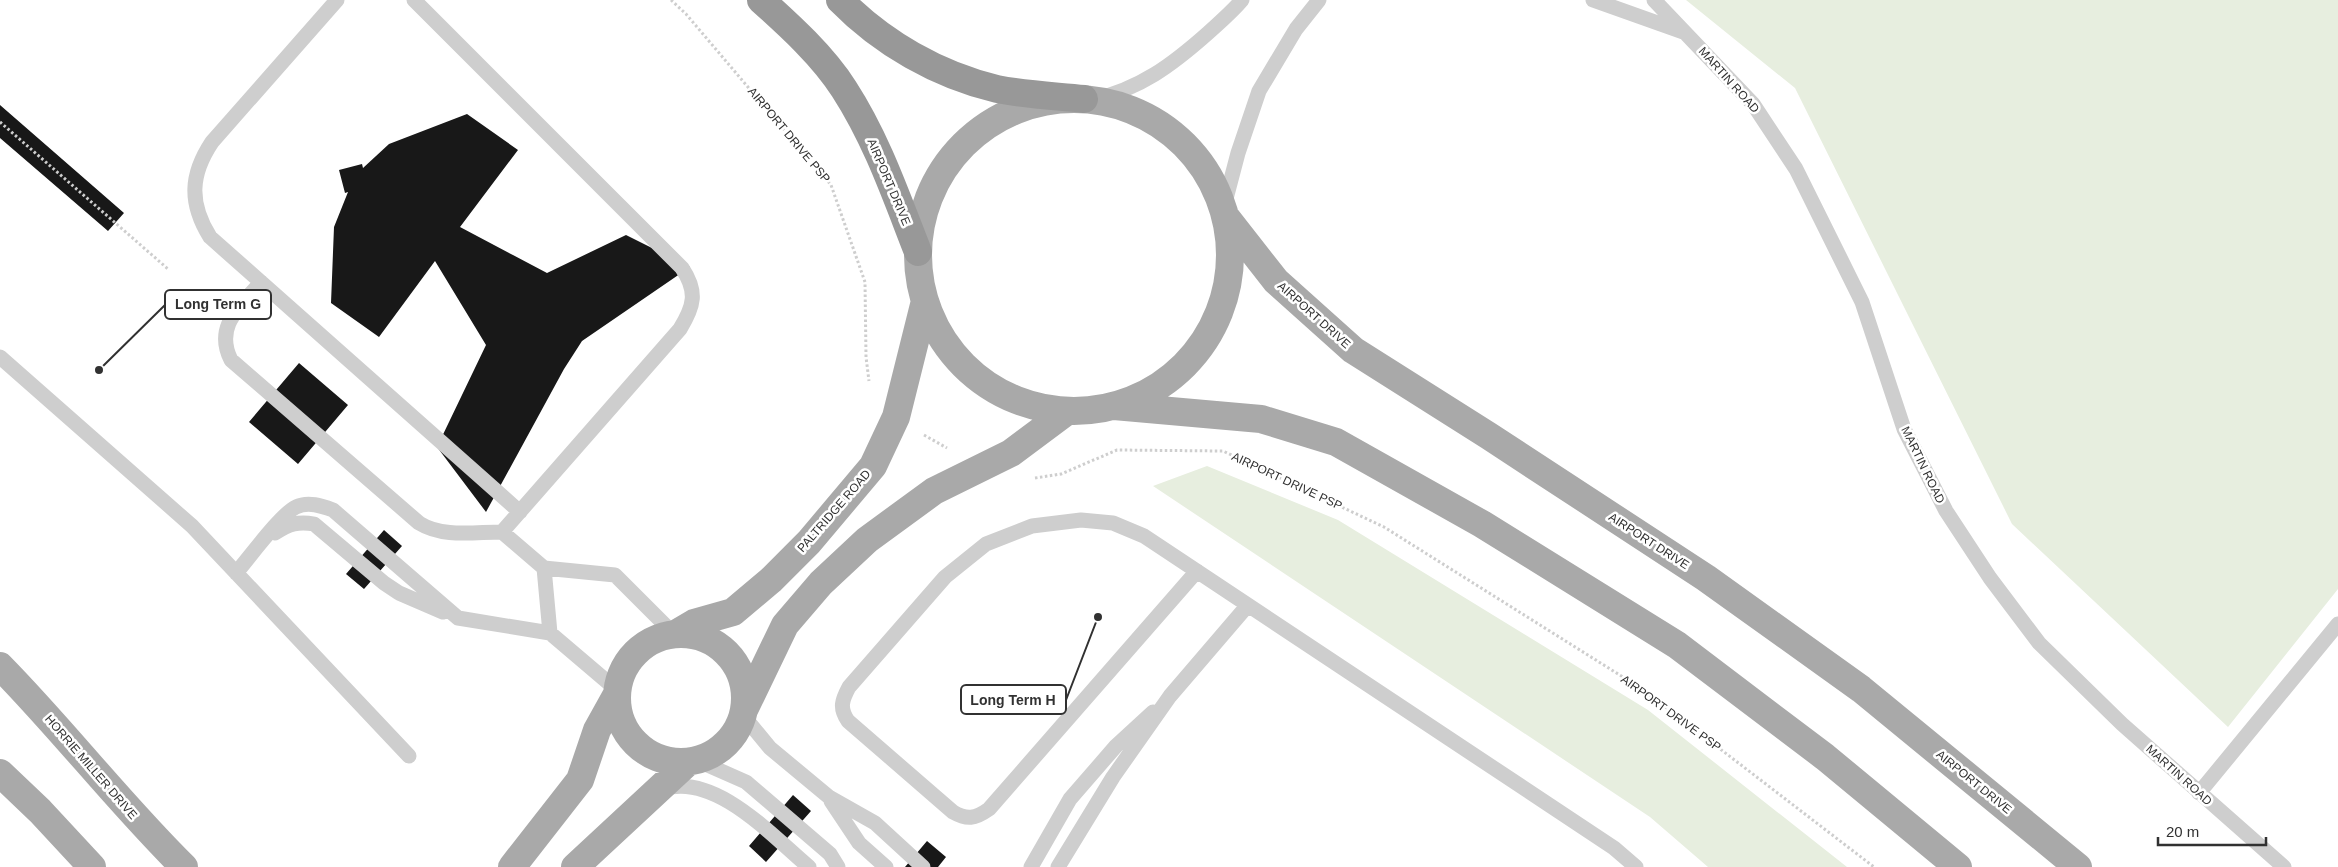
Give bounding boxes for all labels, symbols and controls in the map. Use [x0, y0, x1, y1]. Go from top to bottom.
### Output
street label: MARTIN ROAD [1696, 44, 1762, 116]
street label: AIRPORT DRIVE PSP [745, 84, 833, 186]
street label: AIRPORT DRIVE [864, 136, 914, 228]
street label: AIRPORT DRIVE [1275, 279, 1353, 351]
callout: Long Term G [165, 290, 271, 319]
text: Long Term G [175, 296, 261, 312]
street label: MARTIN ROAD [1898, 424, 1948, 506]
street label: AIRPORT DRIVE PSP [1230, 449, 1344, 513]
street label: PALTRIDGE ROAD [795, 467, 874, 555]
street label: AIRPORT DRIVE [1606, 510, 1692, 572]
street label: AIRPORT DRIVE PSP [1618, 672, 1724, 754]
callout: Long Term H [961, 685, 1066, 714]
text: Long Term H [970, 692, 1056, 708]
street label: HORRIE MILLER DRIVE [42, 712, 140, 822]
street label: MARTIN ROAD [2143, 742, 2215, 808]
street label: AIRPORT DRIVE [1933, 747, 2015, 817]
scale bar [2158, 814, 2266, 846]
text: 20 m [2166, 823, 2199, 840]

